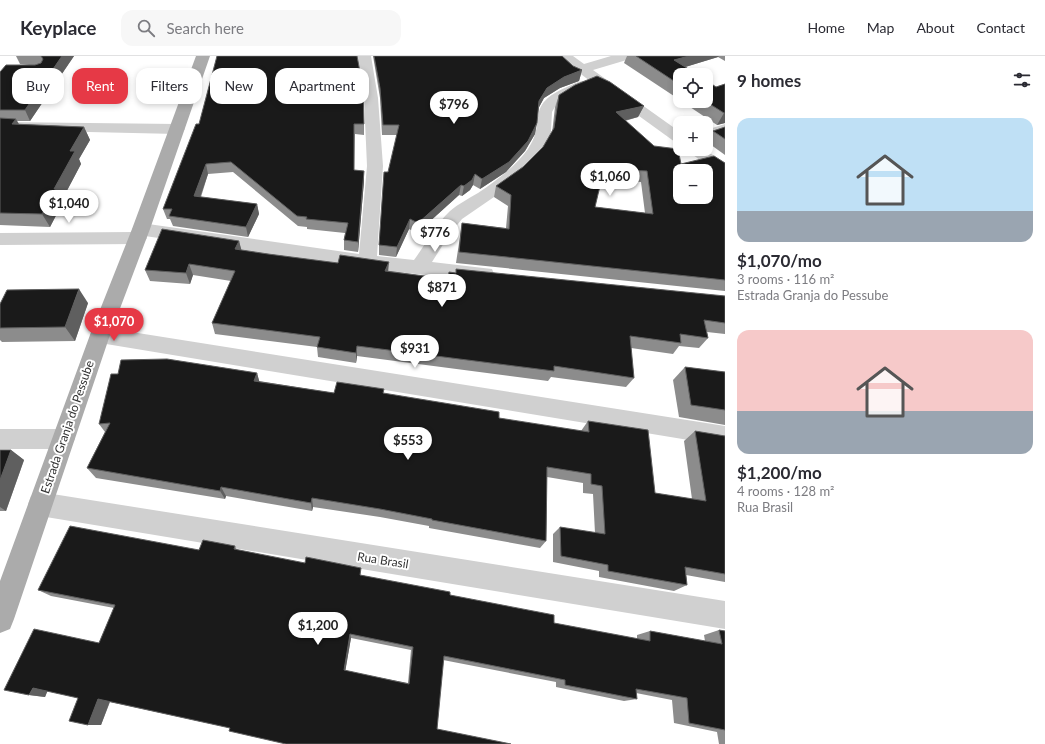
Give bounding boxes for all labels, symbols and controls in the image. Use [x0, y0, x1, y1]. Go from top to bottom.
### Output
search box [121, 10, 401, 46]
text: Keyplace [20, 16, 97, 39]
icon: search [135, 17, 157, 39]
text: Search here [167, 19, 244, 37]
text: Home [807, 19, 845, 36]
text: Map [867, 19, 894, 36]
text: About [916, 19, 954, 36]
text: Contact [976, 19, 1025, 36]
chip: Buy [12, 68, 64, 104]
chip: Rent [72, 68, 128, 104]
chip: Filters [136, 68, 202, 104]
chip: New [210, 68, 267, 104]
chip: Apartment [275, 68, 369, 104]
map controls [673, 68, 713, 204]
button: locate [673, 68, 713, 108]
icon: filters [1011, 69, 1033, 91]
text: 9 homes [737, 70, 801, 91]
pin: $796 [430, 91, 478, 125]
text: $796 [439, 96, 469, 112]
button: + [673, 116, 713, 156]
icon: home [849, 144, 921, 216]
pin: $1,060 [577, 163, 643, 197]
button: − [673, 164, 713, 204]
text: $1,060 [590, 168, 630, 184]
pin: $1,040 [36, 190, 102, 224]
text: $1,040 [49, 195, 89, 211]
pin: $776 [411, 219, 459, 253]
text: $776 [420, 224, 450, 240]
text: $1,070/mo [737, 250, 822, 271]
text: 3 rooms · 116 m² [737, 271, 834, 287]
pin: $871 [418, 274, 466, 308]
text: $871 [427, 279, 457, 295]
text: Estrada Granja do Pessube [737, 287, 888, 303]
pin: $1,070 [81, 308, 147, 342]
text: $1,070 [94, 313, 134, 329]
pin: $931 [391, 335, 439, 369]
text: $931 [400, 340, 430, 356]
icon: home [849, 356, 921, 428]
street label: Estrada Granja do Pessube [37, 358, 97, 496]
pin: $553 [384, 427, 432, 461]
text: $553 [393, 432, 423, 448]
text: $1,200/mo [737, 462, 822, 483]
text: 4 rooms · 128 m² [737, 483, 834, 499]
text: Rua Brasil [737, 499, 793, 515]
street label: Rua Brasil [356, 549, 410, 571]
pin: $1,200 [285, 612, 351, 646]
text: $1,200 [298, 617, 338, 633]

